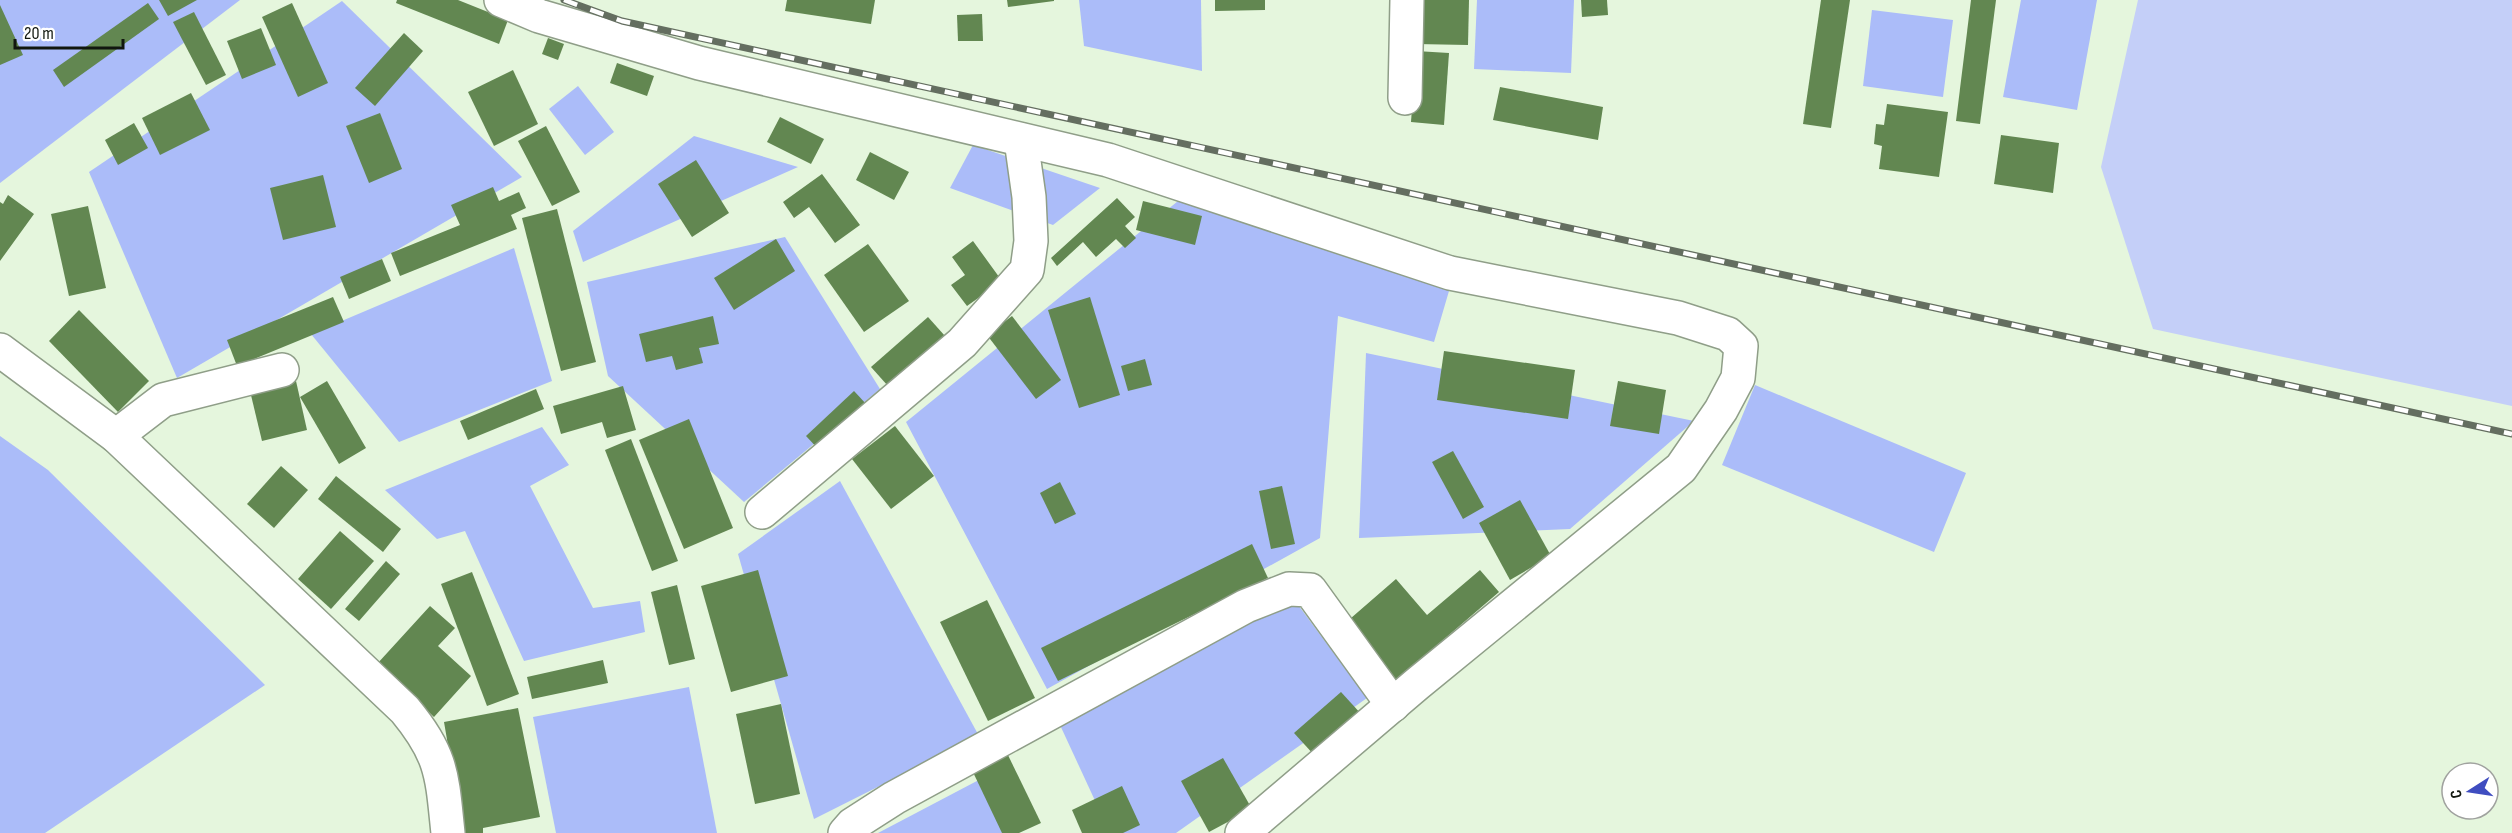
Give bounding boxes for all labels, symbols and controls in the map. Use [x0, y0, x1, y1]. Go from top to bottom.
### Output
scale bar [15, 12, 123, 50]
text: 20 m [24, 23, 54, 44]
north arrow [2440, 761, 2500, 821]
text: С [2447, 788, 2467, 800]

